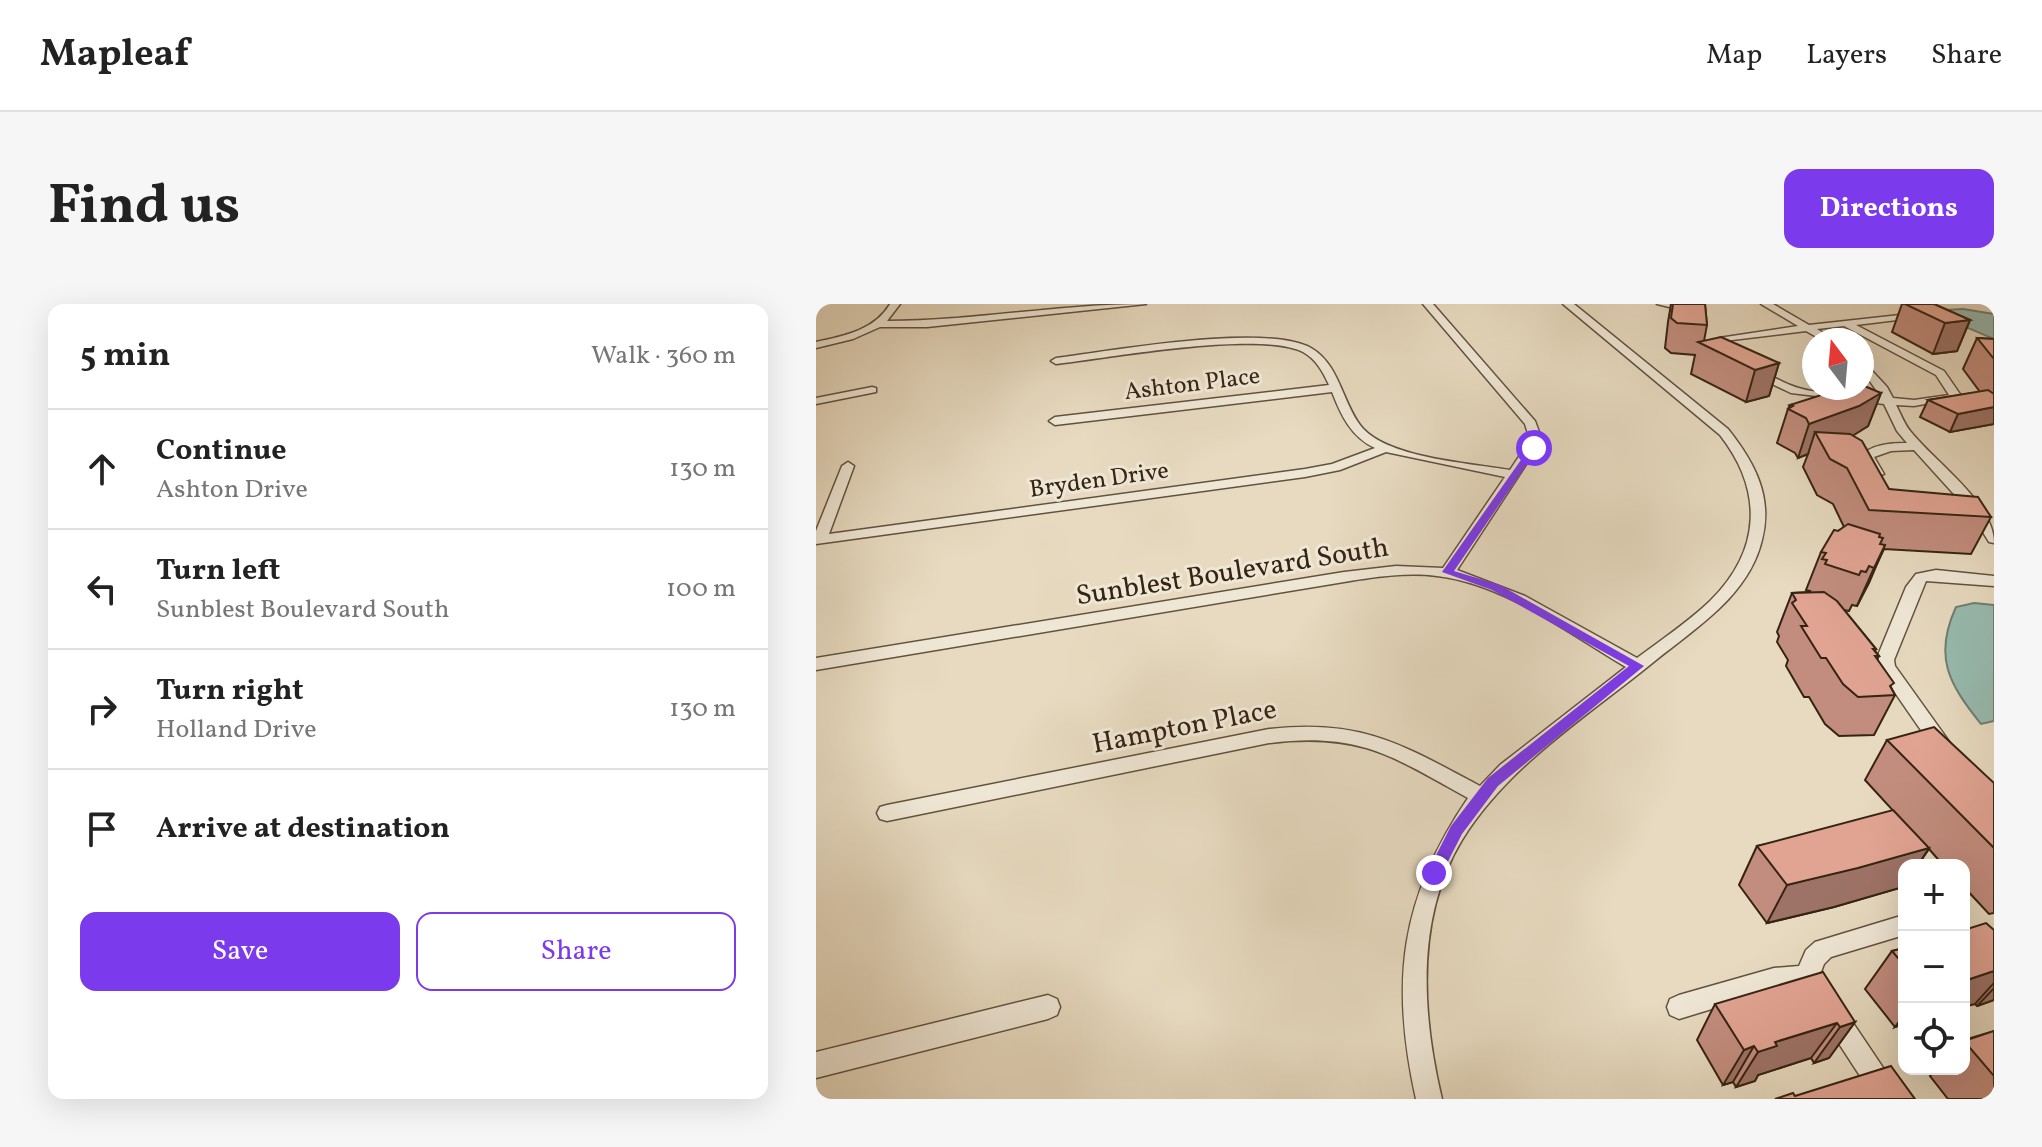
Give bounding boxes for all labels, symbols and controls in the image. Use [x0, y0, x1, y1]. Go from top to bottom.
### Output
text: Mapleaf [40, 29, 189, 82]
text: Map [1706, 36, 1762, 75]
text: Layers [1806, 36, 1887, 75]
text: Share [1931, 36, 2002, 75]
text: Find us [48, 169, 240, 247]
button: Directions [1784, 169, 1994, 248]
north arrow [1802, 328, 1874, 400]
text: 5 min [80, 333, 170, 380]
text: Walk · 360 m [591, 338, 736, 374]
street label: Ashton Place [1122, 360, 1262, 410]
text: Continue [156, 430, 287, 472]
route start [1516, 430, 1552, 466]
icon: ahead [80, 447, 124, 491]
text: 130 m [669, 451, 736, 487]
street label: Bryden Drive [1027, 454, 1171, 508]
text: Ashton Drive [156, 472, 308, 508]
street label: Sunblest Boulevard South [1073, 528, 1392, 616]
text: Turn left [156, 550, 280, 592]
icon: left [80, 567, 124, 611]
text: 100 m [666, 571, 736, 607]
text: Sunblest Boulevard South [156, 592, 450, 628]
text: Turn right [156, 670, 304, 712]
icon: right [80, 687, 124, 731]
street label: Hampton Place [1089, 690, 1280, 764]
text: 130 m [669, 691, 736, 727]
text: Holland Drive [156, 712, 317, 748]
icon: arrive [80, 807, 124, 851]
text: Arrive at destination [156, 808, 450, 850]
route end [1416, 855, 1452, 891]
map controls [1898, 859, 1970, 1075]
button: + [1898, 859, 1970, 931]
button: Save [80, 912, 400, 991]
button: Share [416, 912, 736, 991]
button: − [1898, 931, 1970, 1003]
button: locate [1898, 1003, 1970, 1075]

